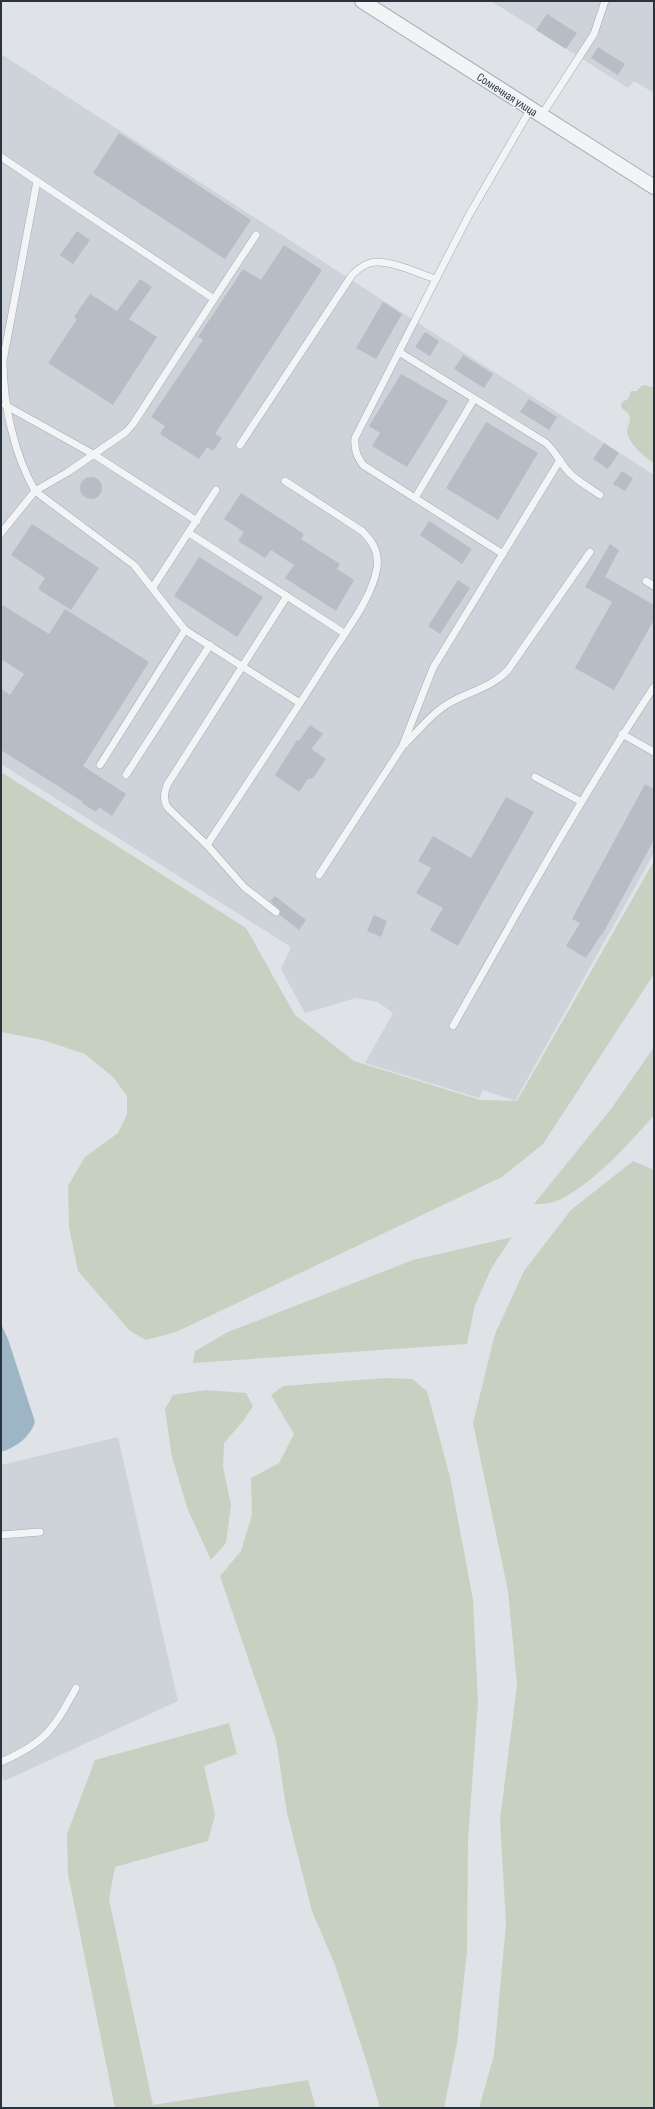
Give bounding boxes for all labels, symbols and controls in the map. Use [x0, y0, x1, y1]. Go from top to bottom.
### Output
street label: Солнечная улица [474, 70, 540, 120]

